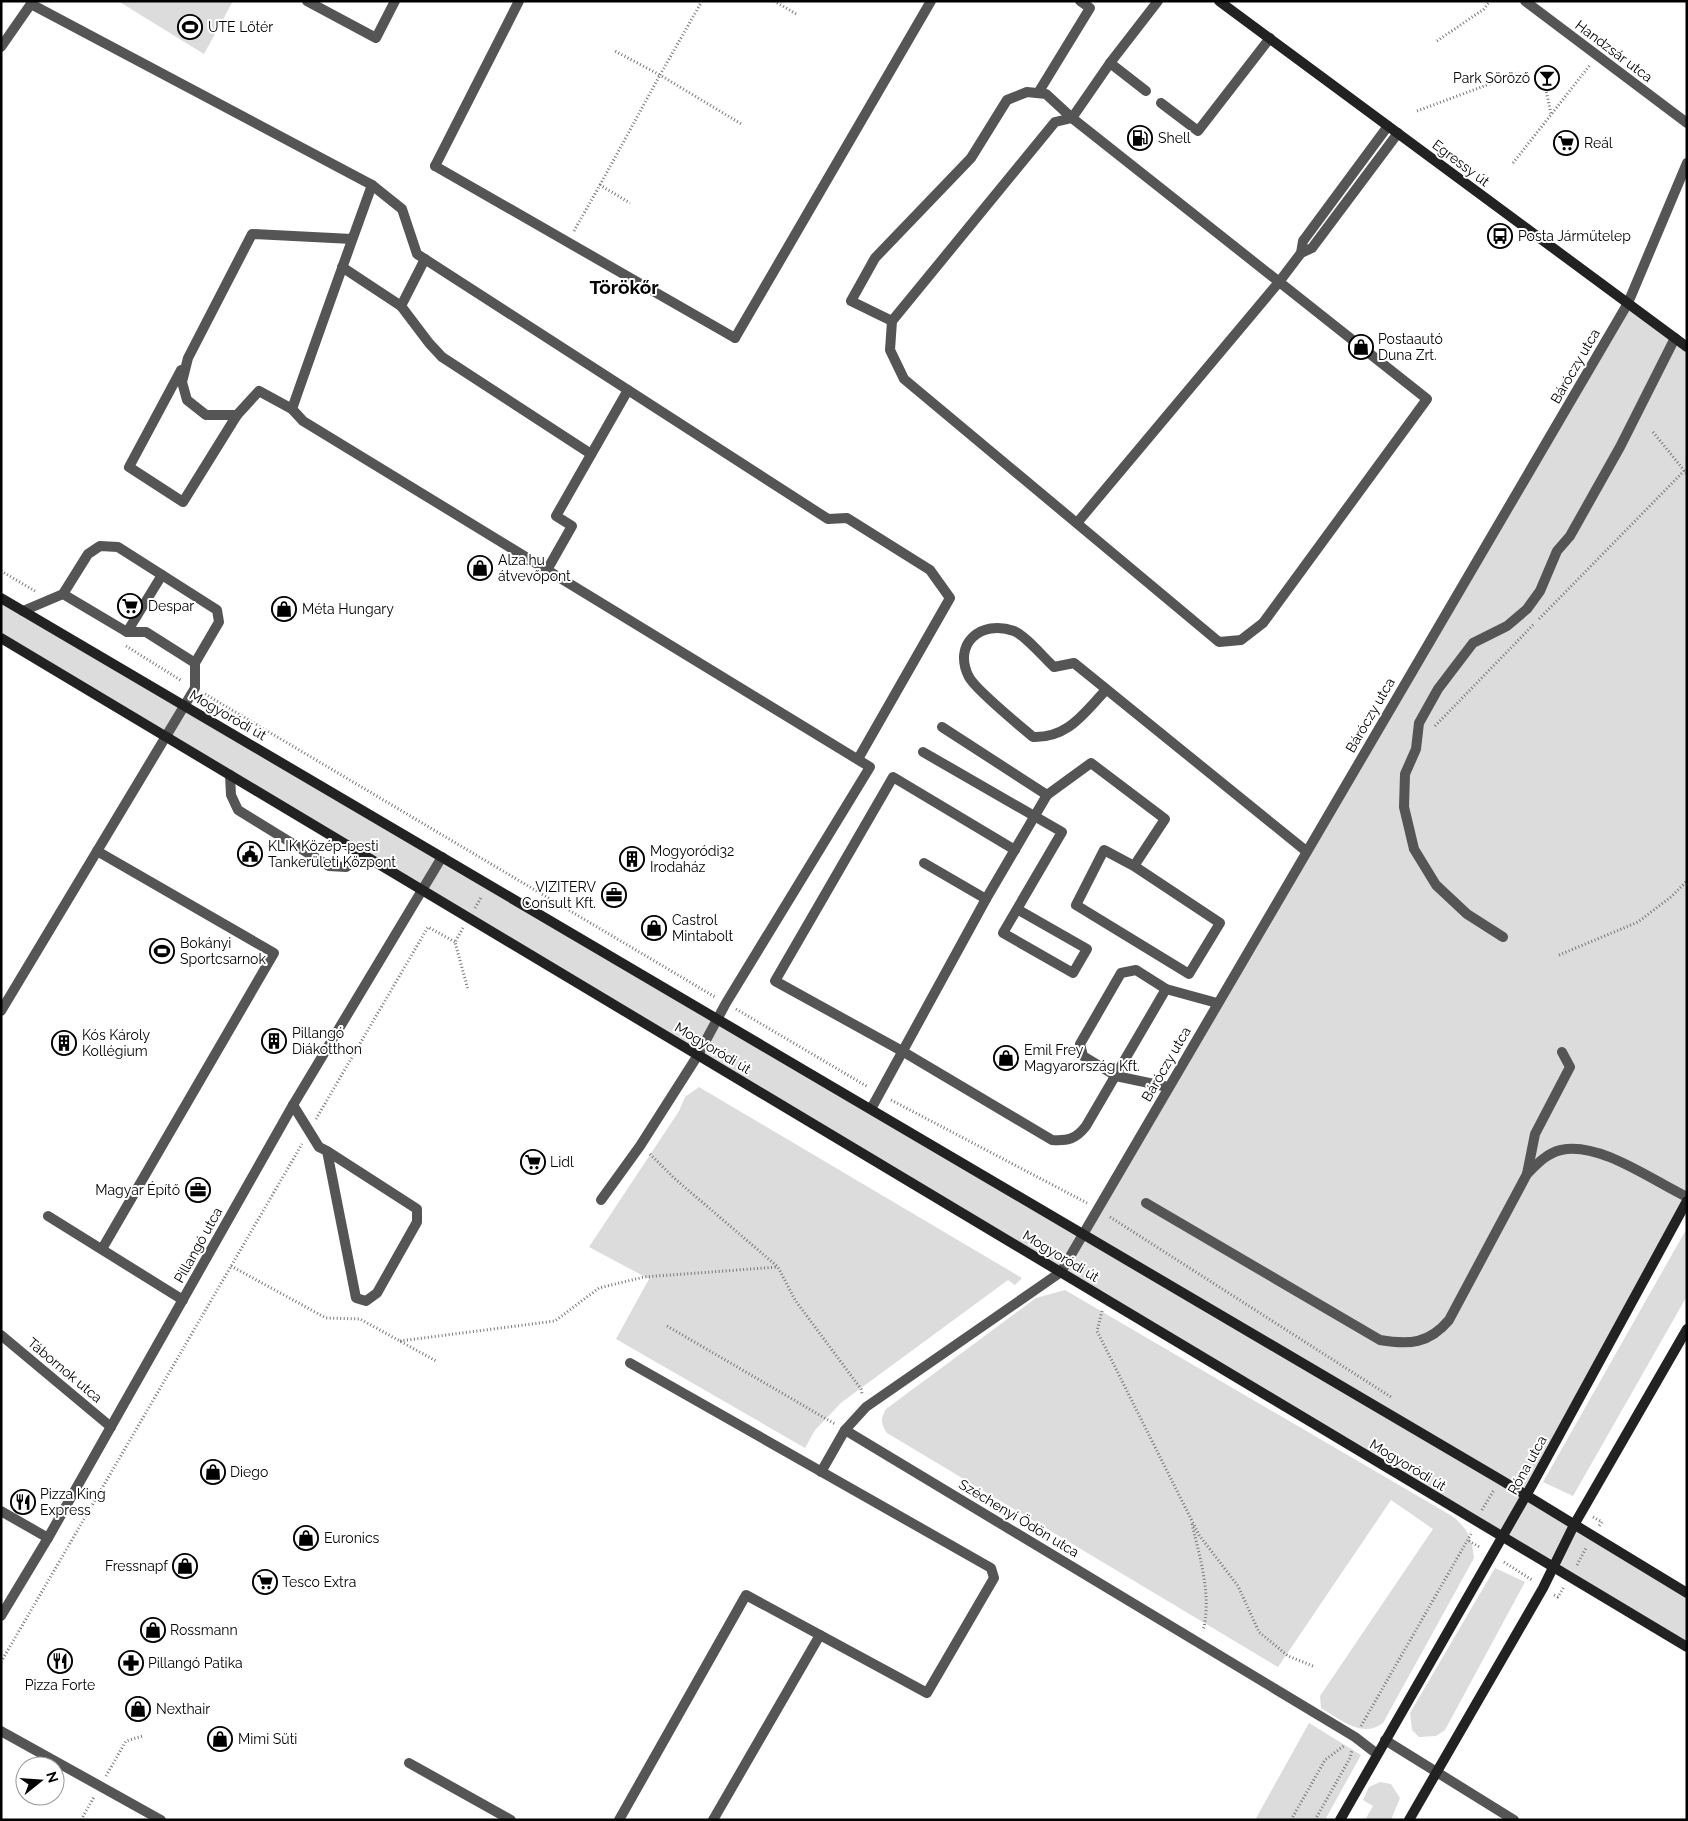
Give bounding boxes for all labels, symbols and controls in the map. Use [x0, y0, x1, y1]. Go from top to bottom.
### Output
sports icon: UTE Lőtér [177, 14, 203, 40]
street label: Handzsár utca [1572, 17, 1656, 85]
place label: UTE Lőtér [208, 19, 273, 35]
bar icon: Park Söröző [1534, 65, 1560, 91]
place label: Park Söröző [1453, 70, 1530, 86]
fuel station icon: Shell [1127, 125, 1153, 151]
place label: Shell [1158, 130, 1191, 146]
supermarket icon: Reál [1553, 130, 1579, 156]
place label: Reál [1584, 135, 1613, 151]
street label: Egressy út [1429, 136, 1493, 190]
bus stop icon: Posta Járműtelep [1487, 223, 1513, 249]
place label: Posta Járműtelep [1518, 228, 1631, 244]
district label: Törökőr [589, 276, 659, 298]
street label: Báróczy utca [1547, 326, 1603, 406]
place label: Postaautó Duna Zrt. [1378, 331, 1443, 363]
shop icon: Postaautó Duna Zrt. [1348, 334, 1374, 360]
place label: Alza.hu átvevőpont [498, 552, 571, 584]
shop icon: Alza.hu átvevőpont [467, 555, 493, 581]
supermarket icon: Despar [117, 593, 143, 619]
shop icon: Méta Hungary [271, 596, 297, 622]
place label: Despar [148, 598, 194, 614]
place label: Méta Hungary [302, 601, 394, 617]
street label: Báróczy utca [1342, 675, 1398, 755]
street label: Mogyoródi út [187, 687, 270, 744]
place label: KLIK Közép-pesti Tankerületi Központ [268, 838, 396, 870]
public building icon: KLIK Közép-pesti Tankerületi Központ [237, 841, 263, 867]
place label: Mogyoródi32 Irodaház [650, 843, 734, 875]
building icon: Mogyoródi32 Irodaház [619, 846, 645, 872]
place label: VIZITERV Consult Kft. [522, 879, 596, 911]
office icon: VIZITERV Consult Kft. [601, 882, 627, 908]
place label: Castrol Mintabolt [672, 912, 734, 944]
shop icon: Castrol Mintabolt [641, 915, 667, 941]
place label: Bokányi Sportcsarnok [180, 935, 266, 967]
sports icon: Bokányi Sportcsarnok [149, 938, 175, 964]
street label: Mogyoródi út [672, 1019, 754, 1077]
street label: Báróczy utca [1138, 1024, 1194, 1104]
place label: Pillangó Diákotthon [292, 1025, 362, 1057]
place label: Kós Károly Kollégium [82, 1027, 150, 1059]
building icon: Pillangó Diákotthon [261, 1028, 287, 1054]
building icon: Kós Károly Kollégium [51, 1030, 77, 1056]
place label: Emil Frey Magyarország Kft. [1024, 1042, 1140, 1074]
shop icon: Emil Frey Magyarország Kft. [993, 1045, 1019, 1071]
supermarket icon: Lidl [520, 1149, 546, 1175]
place label: Lidl [550, 1154, 574, 1170]
office icon: Magyar Építő [185, 1177, 211, 1203]
place label: Magyar Építő [95, 1181, 180, 1198]
street label: Pillangó utca [171, 1204, 225, 1286]
street label: Mogyoródi út [1020, 1227, 1102, 1285]
street label: Tábornok utca [25, 1334, 105, 1406]
street label: Róna utca [1504, 1433, 1550, 1497]
street label: Mogyoródi út [1367, 1436, 1449, 1494]
shop icon: Diego [200, 1459, 226, 1485]
place label: Diego [230, 1464, 268, 1480]
street label: Széchenyi Ödön utca [956, 1474, 1083, 1560]
place label: Pizza King Express [40, 1486, 106, 1518]
restaurant icon: Pizza King Express [10, 1489, 36, 1515]
shop icon: Euronics [293, 1525, 319, 1551]
place label: Euronics [324, 1530, 380, 1546]
shop icon: Fressnapf [172, 1553, 198, 1579]
place label: Fressnapf [105, 1558, 169, 1574]
supermarket icon: Tesco Extra [252, 1569, 278, 1595]
place label: Tesco Extra [282, 1574, 356, 1590]
shop icon: Rossmann [140, 1617, 166, 1643]
place label: Rossmann [170, 1622, 238, 1638]
restaurant icon: Pizza Forte [47, 1648, 73, 1674]
pharmacy icon: Pillangó Patika [118, 1650, 144, 1676]
place label: Pillangó Patika [148, 1655, 243, 1671]
place label: Pizza Forte [25, 1677, 95, 1693]
shop icon: Nexthair [125, 1696, 151, 1722]
place label: Nexthair [156, 1701, 210, 1717]
shop icon: Mimi Süti [207, 1726, 233, 1752]
place label: Mimi Süti [238, 1731, 297, 1747]
north arrow [15, 1756, 65, 1806]
text: N [43, 1770, 62, 1785]

